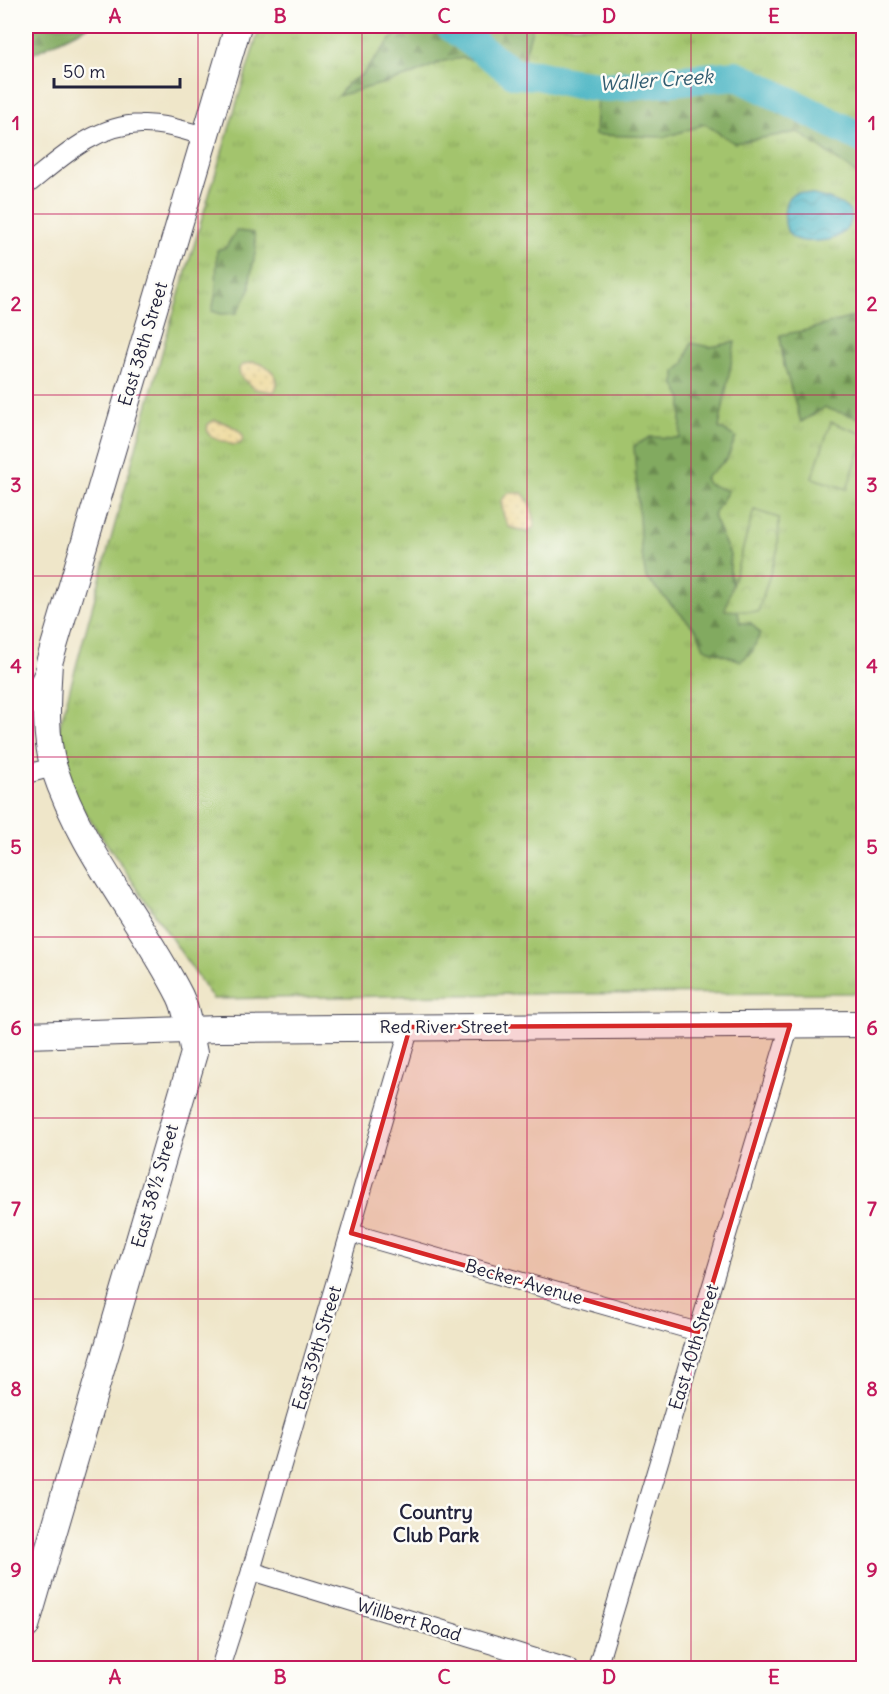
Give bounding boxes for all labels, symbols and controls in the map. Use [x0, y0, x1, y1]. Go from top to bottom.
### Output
text: A [109, 3, 122, 28]
text: B [273, 3, 287, 28]
text: C [437, 3, 451, 28]
text: D [602, 3, 616, 28]
text: E [768, 3, 780, 28]
scale bar [54, 51, 180, 89]
text: 50 m [63, 60, 105, 83]
water label: Waller Creek [598, 63, 715, 96]
text: 1 [12, 110, 20, 135]
text: 1 [868, 110, 876, 135]
street label: East 38th Street [113, 279, 172, 409]
text: 2 [11, 291, 22, 316]
text: 2 [867, 291, 878, 316]
text: 3 [10, 472, 22, 497]
text: 3 [866, 472, 878, 497]
text: 4 [10, 653, 22, 678]
text: 4 [866, 653, 878, 678]
text: 5 [10, 834, 22, 859]
text: 5 [866, 834, 878, 859]
text: 6 [10, 1015, 22, 1040]
street label: Red River Street [379, 1015, 509, 1038]
text: 6 [866, 1015, 878, 1040]
street label: East 38½ Street [126, 1121, 183, 1250]
text: 7 [11, 1196, 21, 1221]
text: 7 [867, 1196, 877, 1221]
street label: Becker Avenue [463, 1254, 586, 1309]
street label: East 40th Street [663, 1281, 724, 1412]
street label: East 39th Street [287, 1283, 346, 1413]
text: 8 [10, 1376, 22, 1401]
text: 8 [866, 1376, 878, 1401]
district label: Country Club Park [393, 1499, 479, 1547]
text: 9 [10, 1557, 22, 1582]
text: 9 [866, 1557, 878, 1582]
street label: Willbert Road [354, 1593, 465, 1646]
text: A [109, 1664, 122, 1689]
text: B [273, 1664, 287, 1689]
text: C [437, 1664, 451, 1689]
text: D [602, 1664, 616, 1689]
text: E [768, 1664, 780, 1689]

